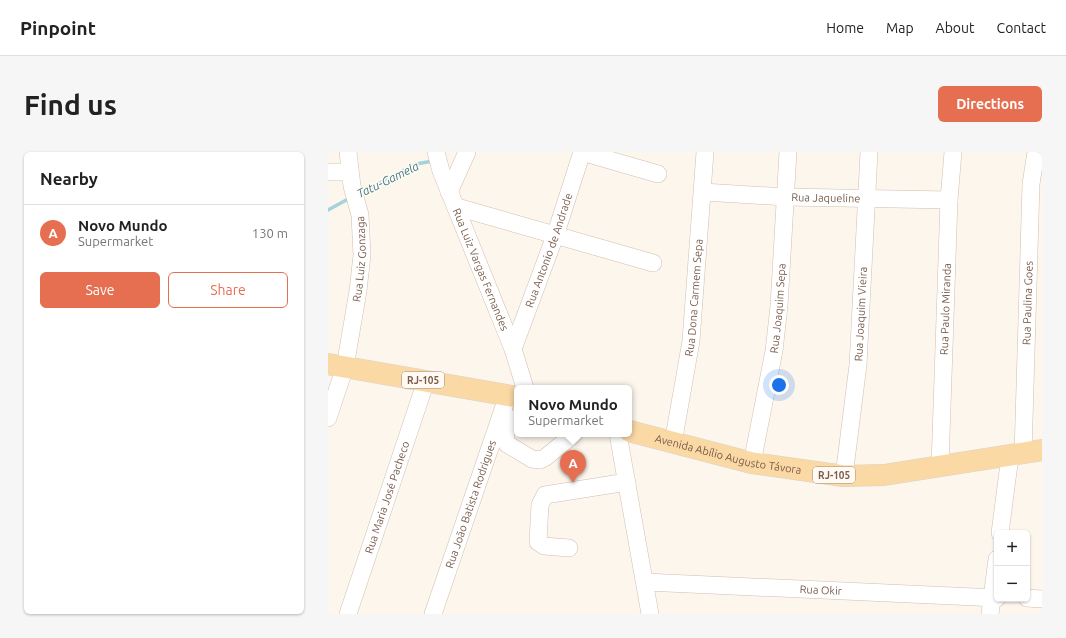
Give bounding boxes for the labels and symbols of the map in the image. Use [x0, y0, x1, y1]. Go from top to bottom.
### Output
water label: Tatu-Gamela [355, 159, 421, 200]
street label: Rua Jaqueline [791, 191, 861, 204]
street label: Rua Antonio de Andrade [523, 192, 574, 309]
street label: Rua Luiz Vargas Fernandes [451, 207, 511, 333]
street label: Rua Luiz Gonzaga [350, 216, 368, 303]
street label: Rua Dona Carmem Sepa [682, 238, 705, 357]
street label: Rua Paulina Goes [1020, 260, 1035, 345]
street label: Rua Joaquim Sepa [768, 263, 787, 354]
street label: Rua Paulo Miranda [938, 263, 953, 355]
street label: Rua Joaquim Vieira [852, 266, 869, 362]
road number: RJ-105 [402, 372, 444, 388]
your location [769, 375, 789, 395]
street label: Avenida Abílio Augusto Távora [654, 432, 802, 476]
street label: Rua João Batista Rodrigues [443, 438, 498, 570]
street label: Rua Maria José Pacheco [363, 440, 411, 555]
pin: A [560, 450, 586, 483]
road number: RJ-105 [813, 467, 855, 483]
street label: Rua Okir [799, 583, 843, 597]

